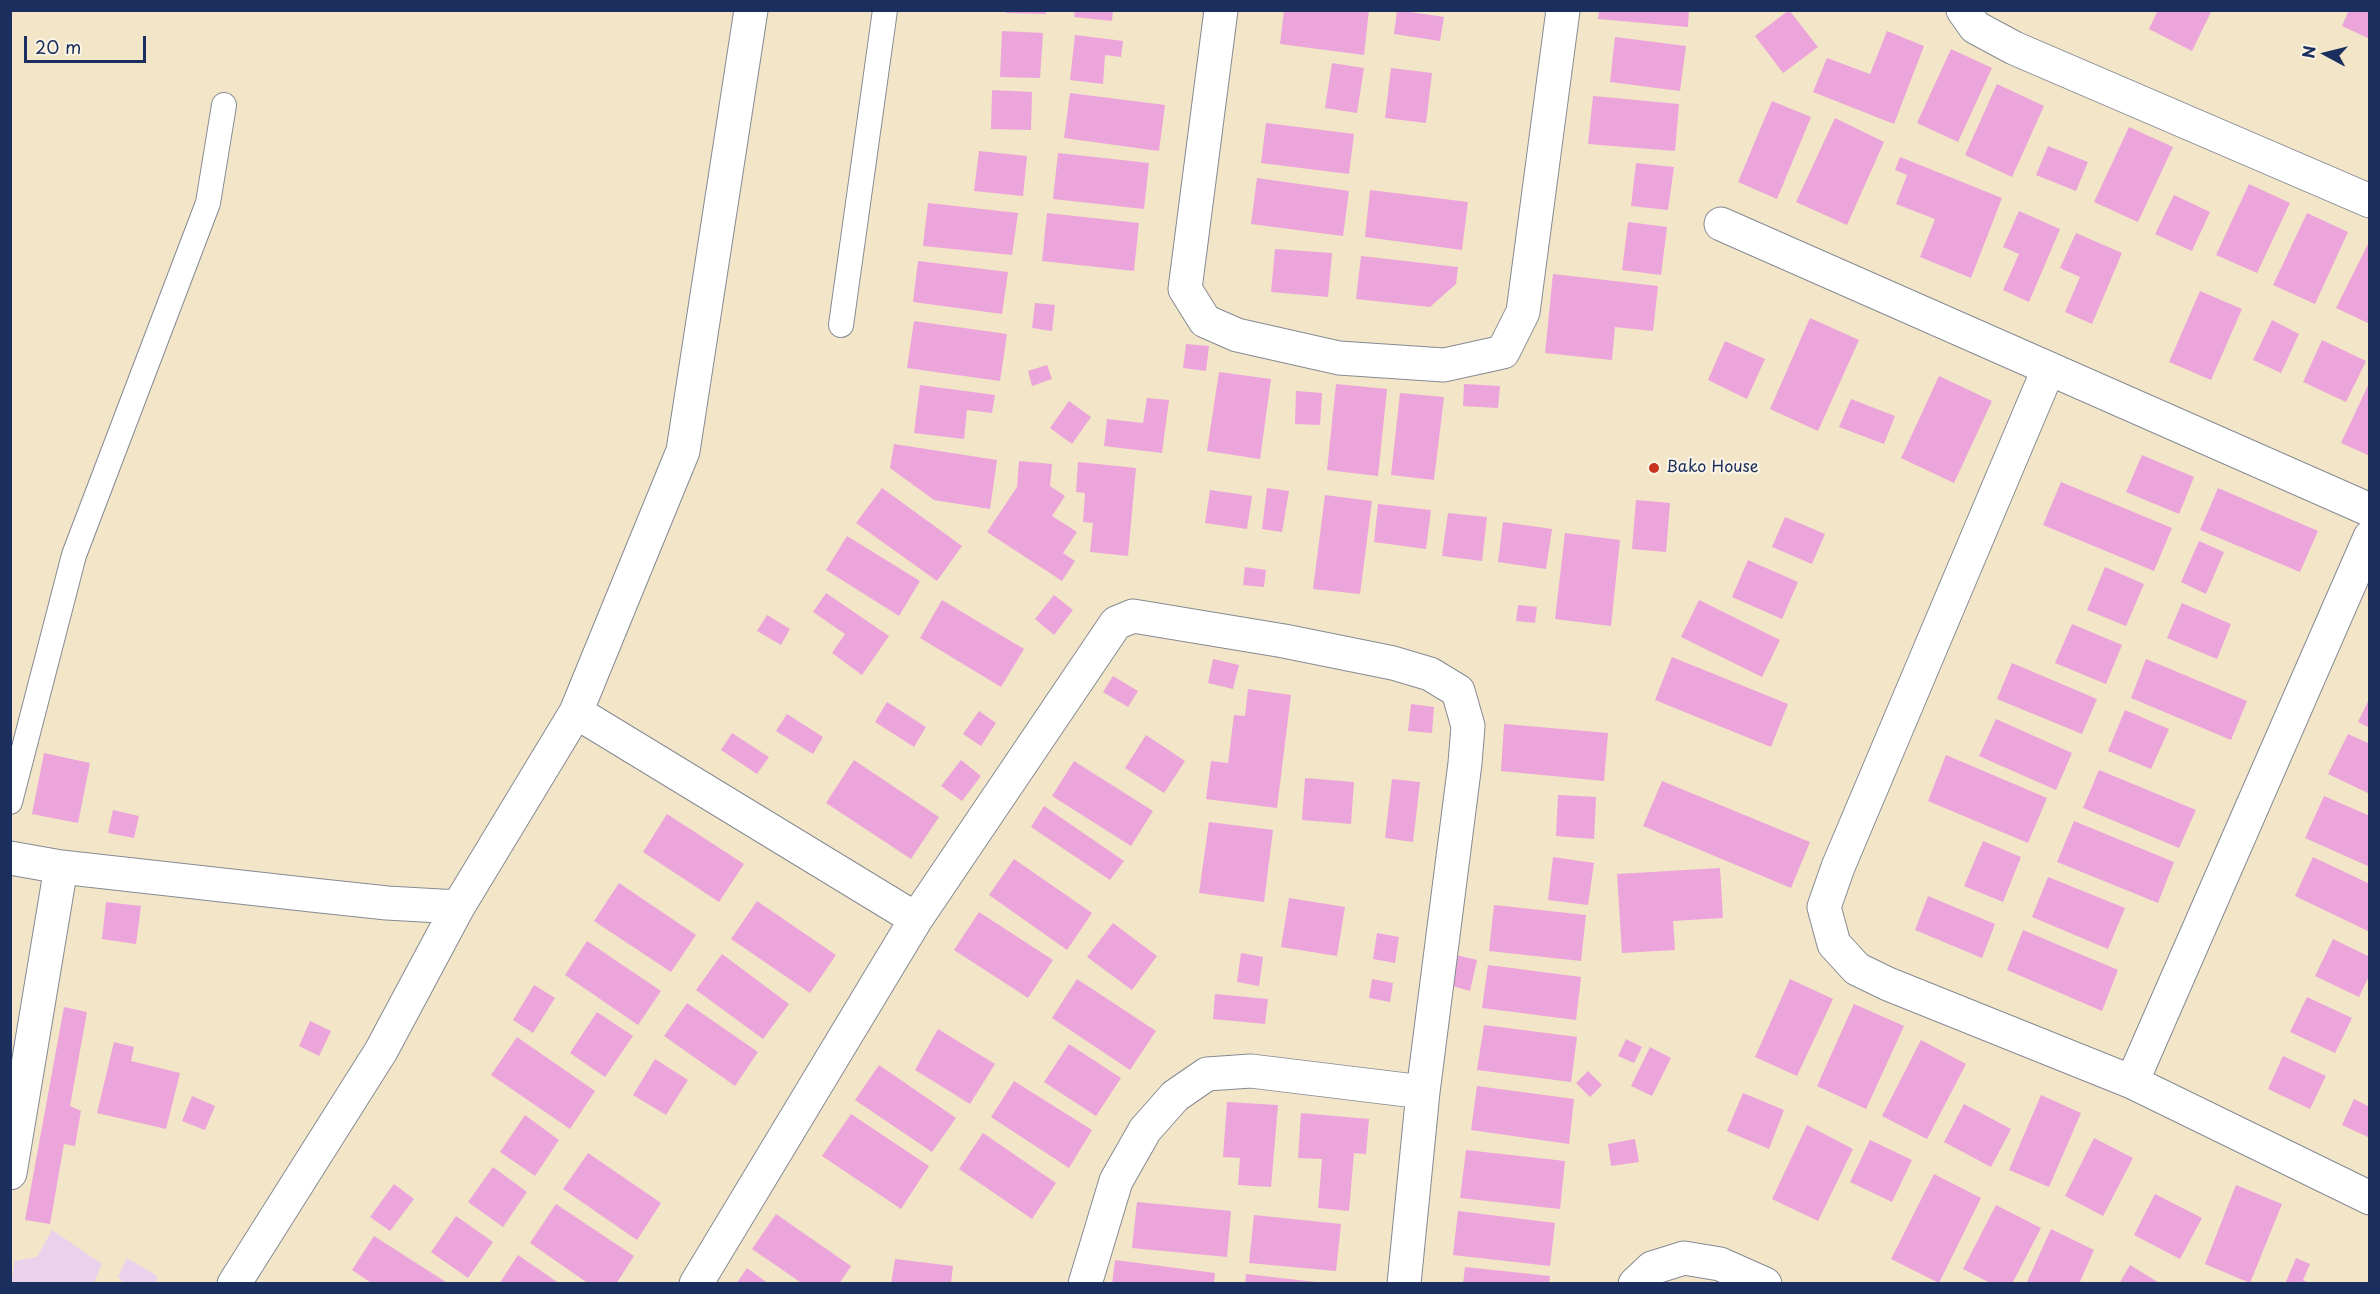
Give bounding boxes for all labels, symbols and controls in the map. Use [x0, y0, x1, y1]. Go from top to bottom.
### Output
scale bar [27, 24, 148, 62]
north arrow [2296, 24, 2356, 84]
text: 20 m [35, 33, 81, 60]
text: N [2295, 44, 2321, 60]
place label: Bako House [1666, 458, 1759, 478]
marker: Bako House [1647, 461, 1661, 475]

